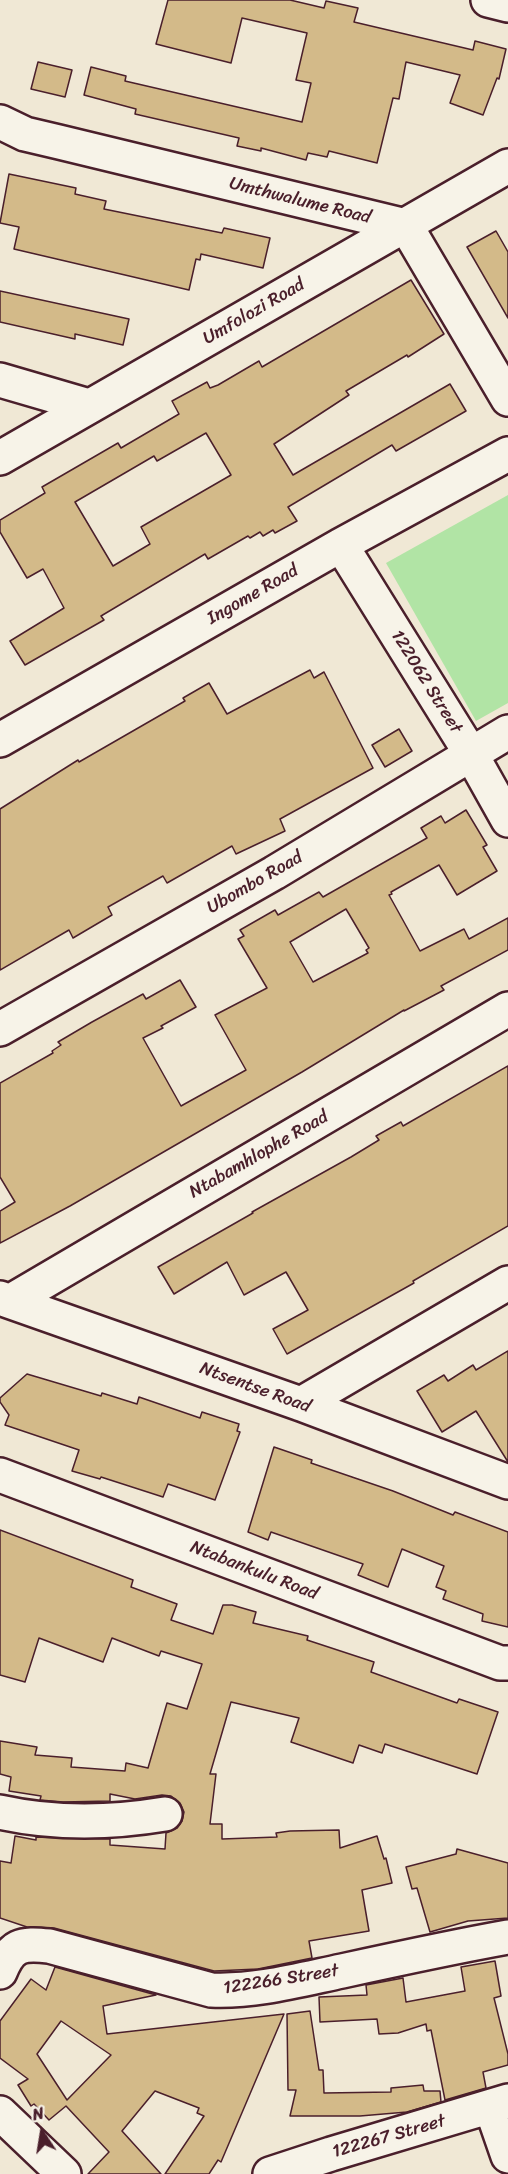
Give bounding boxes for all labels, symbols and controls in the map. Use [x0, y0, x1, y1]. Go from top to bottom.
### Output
street label: Umthwalume Road [227, 173, 373, 229]
street label: Umfolozi Road [199, 274, 309, 350]
street label: Ingome Road [204, 560, 302, 630]
street label: 122062 Street [386, 626, 466, 738]
street label: Ubombo Road [203, 847, 307, 919]
street label: Ntabamhlophe Road [186, 1106, 332, 1204]
street label: Ntsentse Road [197, 1358, 313, 1418]
street label: Ntabankulu Road [187, 1537, 321, 1605]
street label: 122266 Street [222, 1960, 340, 2000]
text: N [30, 2099, 47, 2129]
north arrow [12, 2102, 72, 2162]
street label: 122267 Street [330, 2111, 448, 2163]

